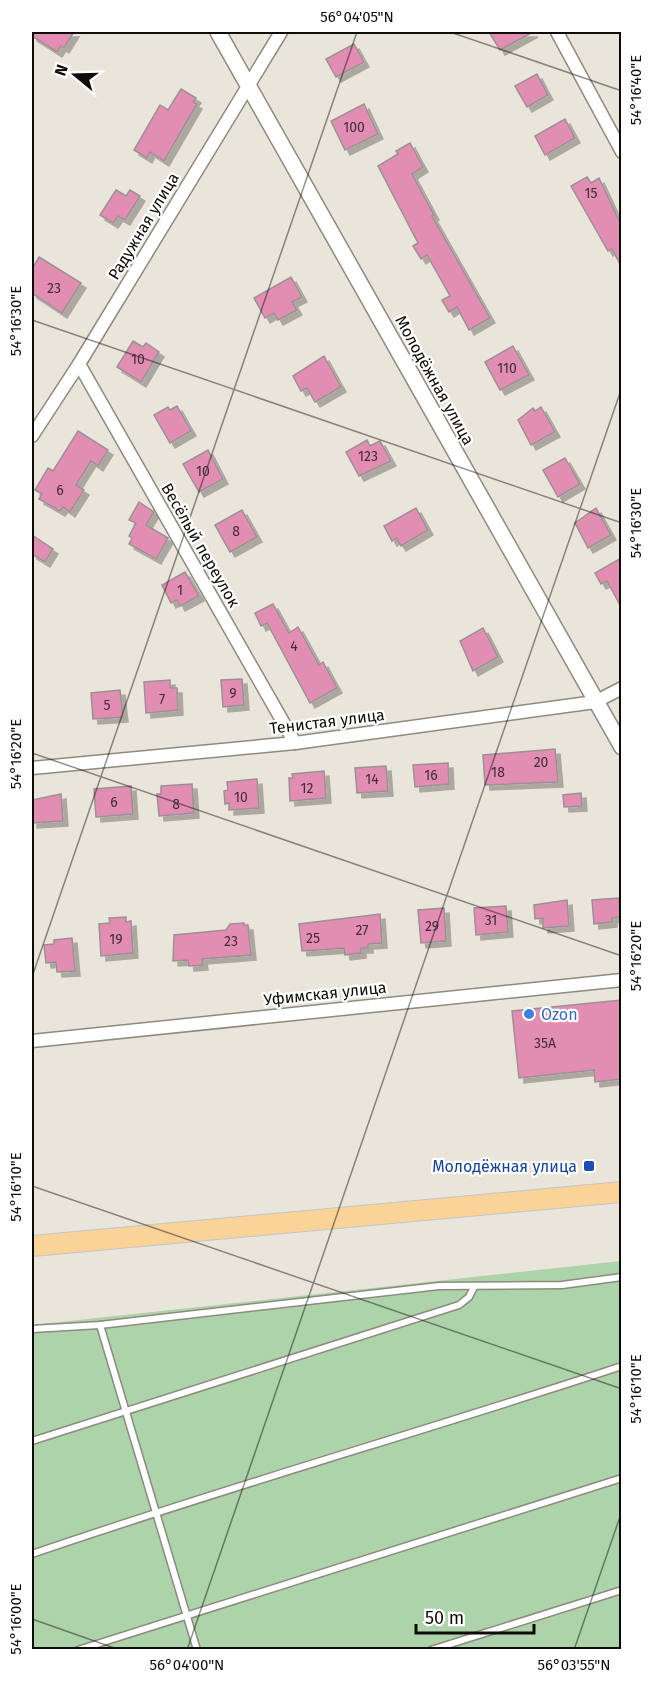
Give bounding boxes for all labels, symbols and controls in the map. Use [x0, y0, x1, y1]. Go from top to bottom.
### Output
text: 56°04'05"N [320, 8, 394, 26]
north arrow [45, 45, 105, 105]
text: 54°16'40"E [627, 55, 645, 125]
text: N [51, 62, 72, 78]
house number: 100 [343, 119, 365, 136]
street label: Радужная улица [104, 169, 183, 283]
house number: 15 [584, 185, 598, 202]
house number: 23 [47, 280, 61, 297]
text: 54°16'30"E [7, 286, 25, 356]
street label: Молодёжная улица [391, 312, 478, 448]
house number: 10 [131, 351, 145, 368]
house number: 110 [497, 360, 517, 377]
house number: 123 [358, 448, 378, 465]
house number: 10 [196, 463, 210, 480]
street label: Весёлый переулок [157, 480, 244, 611]
house number: 6 [56, 482, 64, 499]
text: 54°16'30"E [627, 488, 645, 558]
house number: 8 [232, 523, 240, 540]
house number: 1 [177, 582, 183, 599]
house number: 4 [290, 638, 298, 655]
house number: 9 [229, 685, 237, 702]
house number: 7 [159, 691, 165, 708]
house number: 5 [103, 697, 111, 714]
street label: Тенистая улица [268, 705, 386, 738]
text: 54°16'20"E [7, 719, 25, 789]
house number: 20 [534, 754, 549, 771]
house number: 18 [491, 764, 505, 781]
house number: 16 [424, 767, 438, 784]
house number: 14 [365, 771, 379, 788]
house number: 12 [301, 780, 314, 797]
house number: 10 [234, 789, 248, 806]
house number: 6 [110, 794, 118, 811]
house number: 8 [172, 796, 180, 813]
house number: 31 [485, 912, 497, 929]
house number: 29 [425, 918, 439, 935]
text: 54°16'20"E [627, 921, 645, 991]
house number: 27 [355, 922, 369, 939]
house number: 25 [306, 930, 320, 947]
house number: 19 [109, 931, 123, 948]
house number: 23 [224, 933, 238, 950]
street label: Уфимская улица [263, 978, 387, 1009]
place label: Ozon [541, 1005, 578, 1024]
marker: Ozon [522, 1007, 536, 1021]
house number: 35А [534, 1035, 556, 1052]
text: 54°16'10"E [7, 1152, 25, 1222]
place label: Молодёжная улица [432, 1157, 577, 1176]
marker: Молодёжная улица [582, 1159, 596, 1173]
text: 54°16'10"E [627, 1354, 645, 1424]
text: 54°16'00"E [7, 1583, 25, 1655]
scale bar [416, 1597, 534, 1635]
text: 50 m [425, 1607, 464, 1629]
text: 56°04'00"N [150, 1656, 224, 1674]
text: 56°03'55"N [538, 1656, 610, 1674]

